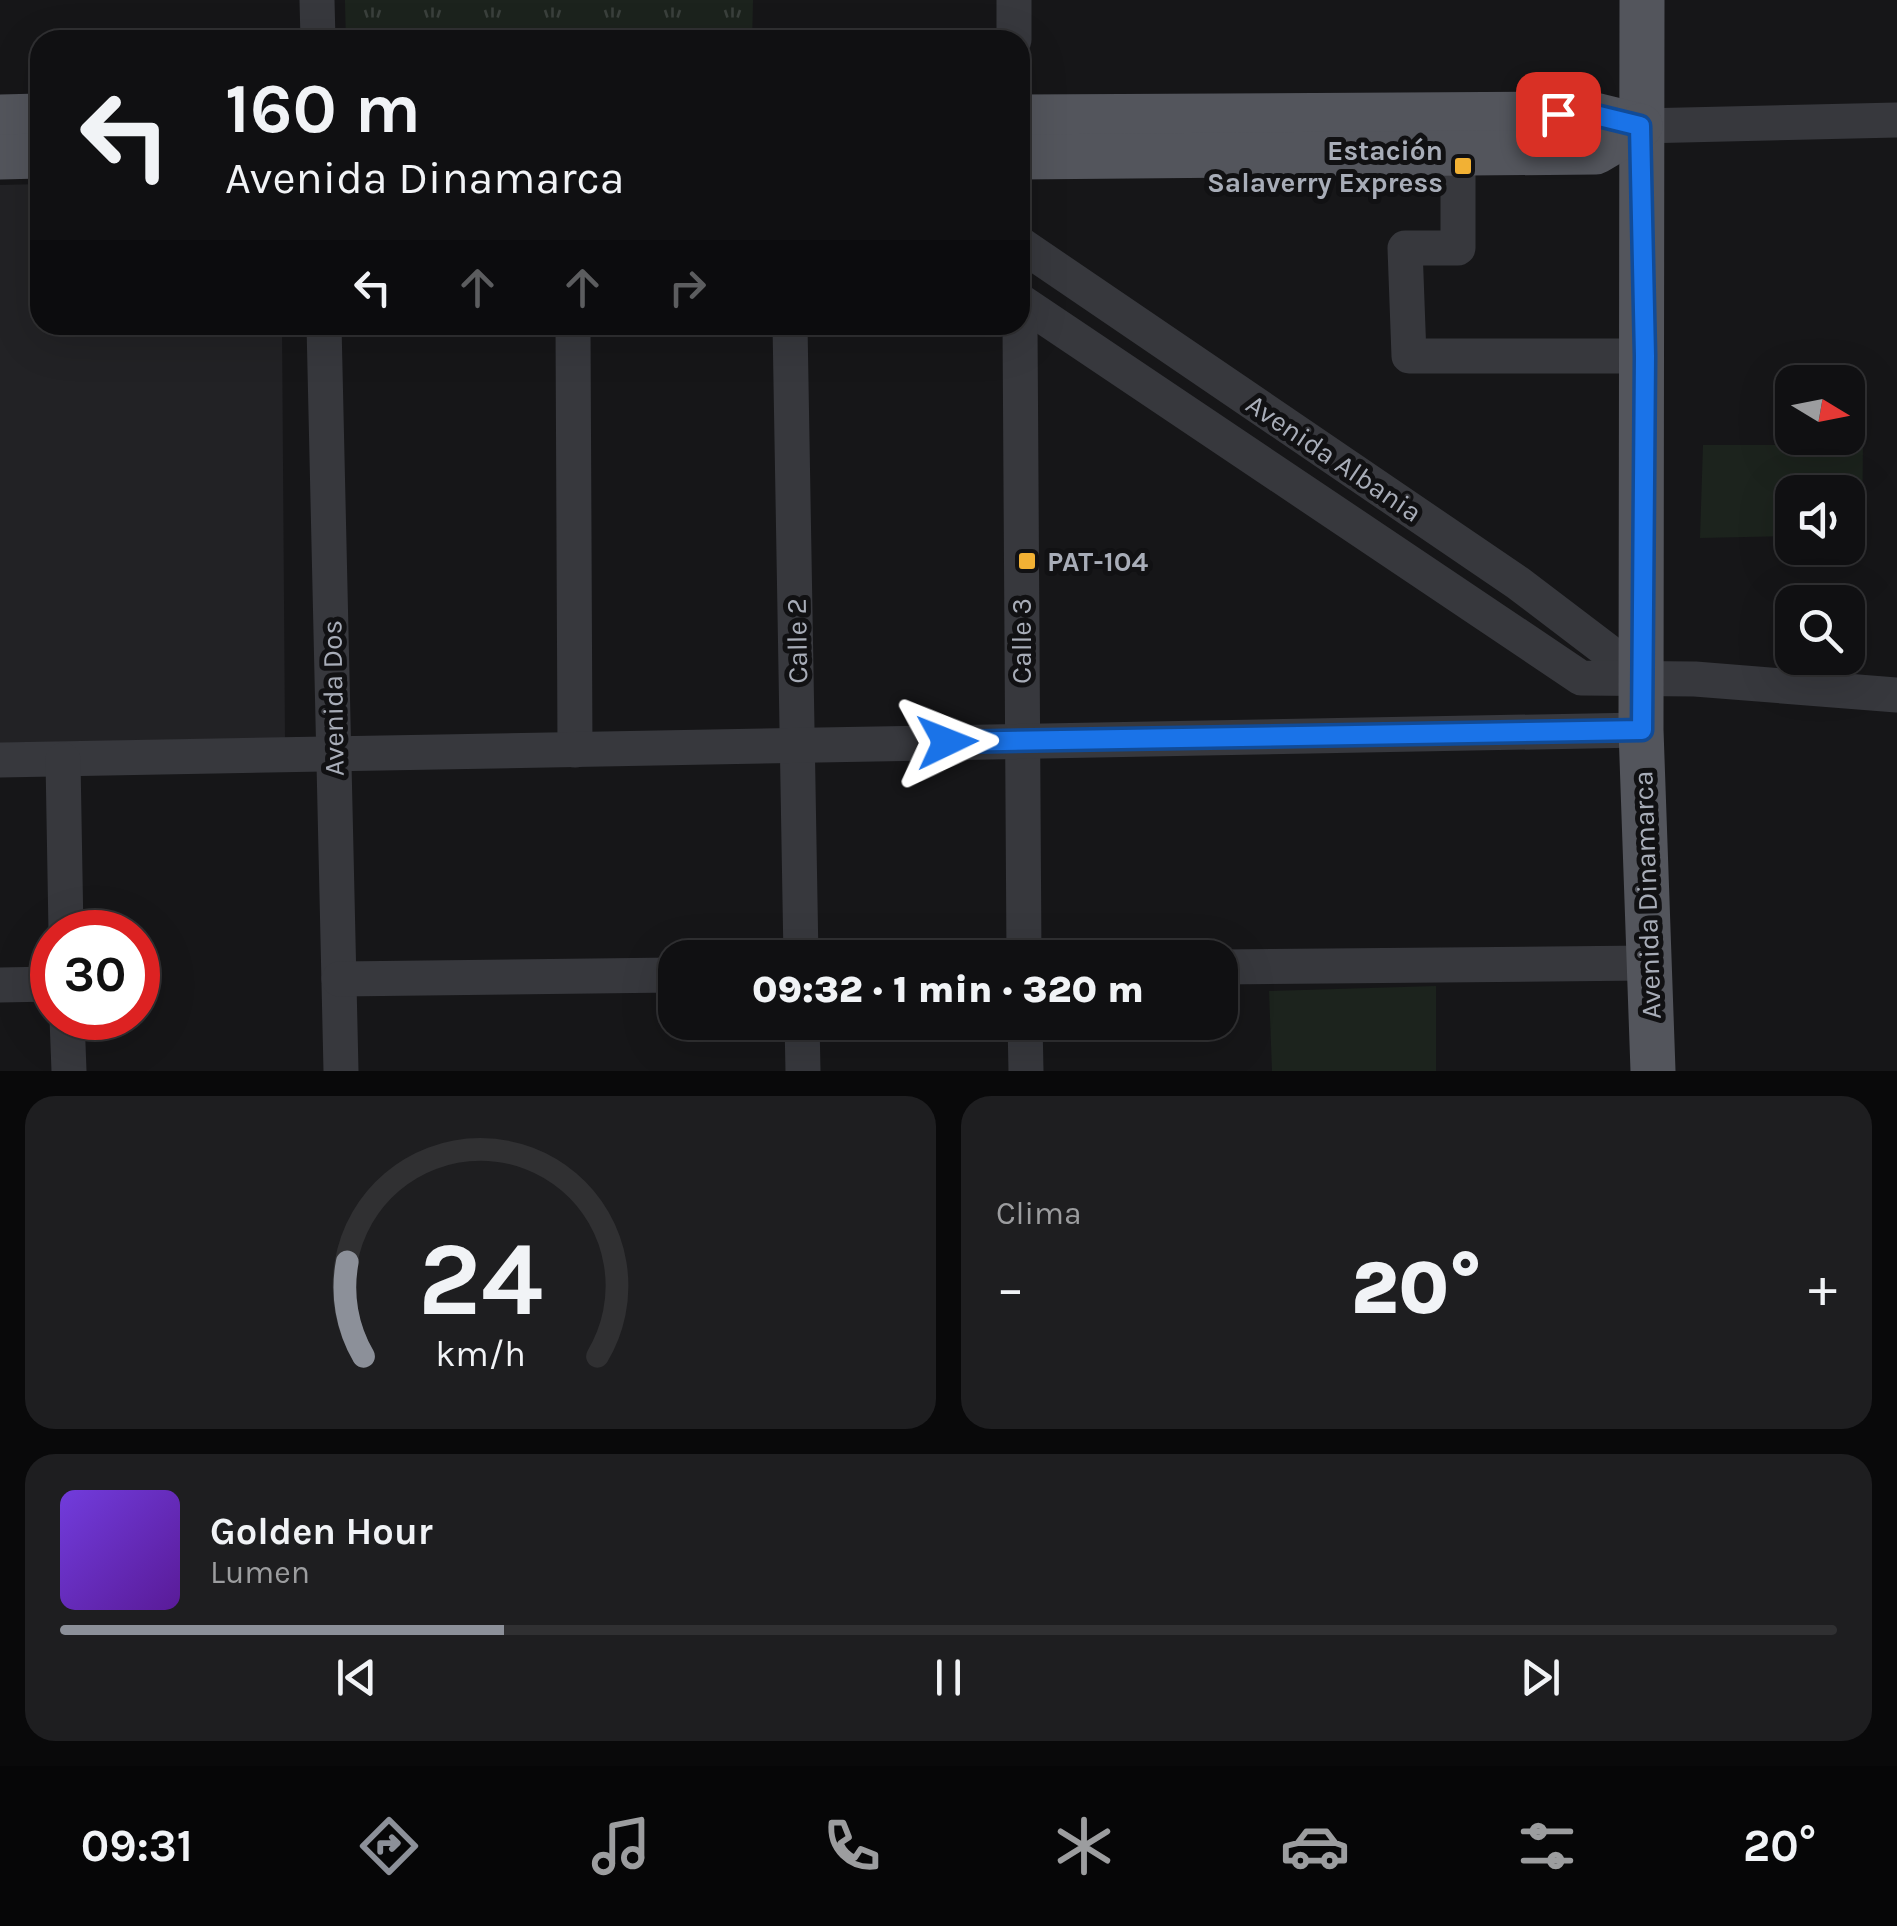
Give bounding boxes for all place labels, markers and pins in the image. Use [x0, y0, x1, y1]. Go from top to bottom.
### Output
pin [1516, 72, 1601, 157]
place label: Estación Salaverry Express [1207, 134, 1443, 199]
marker: Estación Salaverry Express [1452, 155, 1474, 177]
place label: PAT-104 [1047, 545, 1148, 578]
marker: PAT-104 [1016, 550, 1038, 572]

